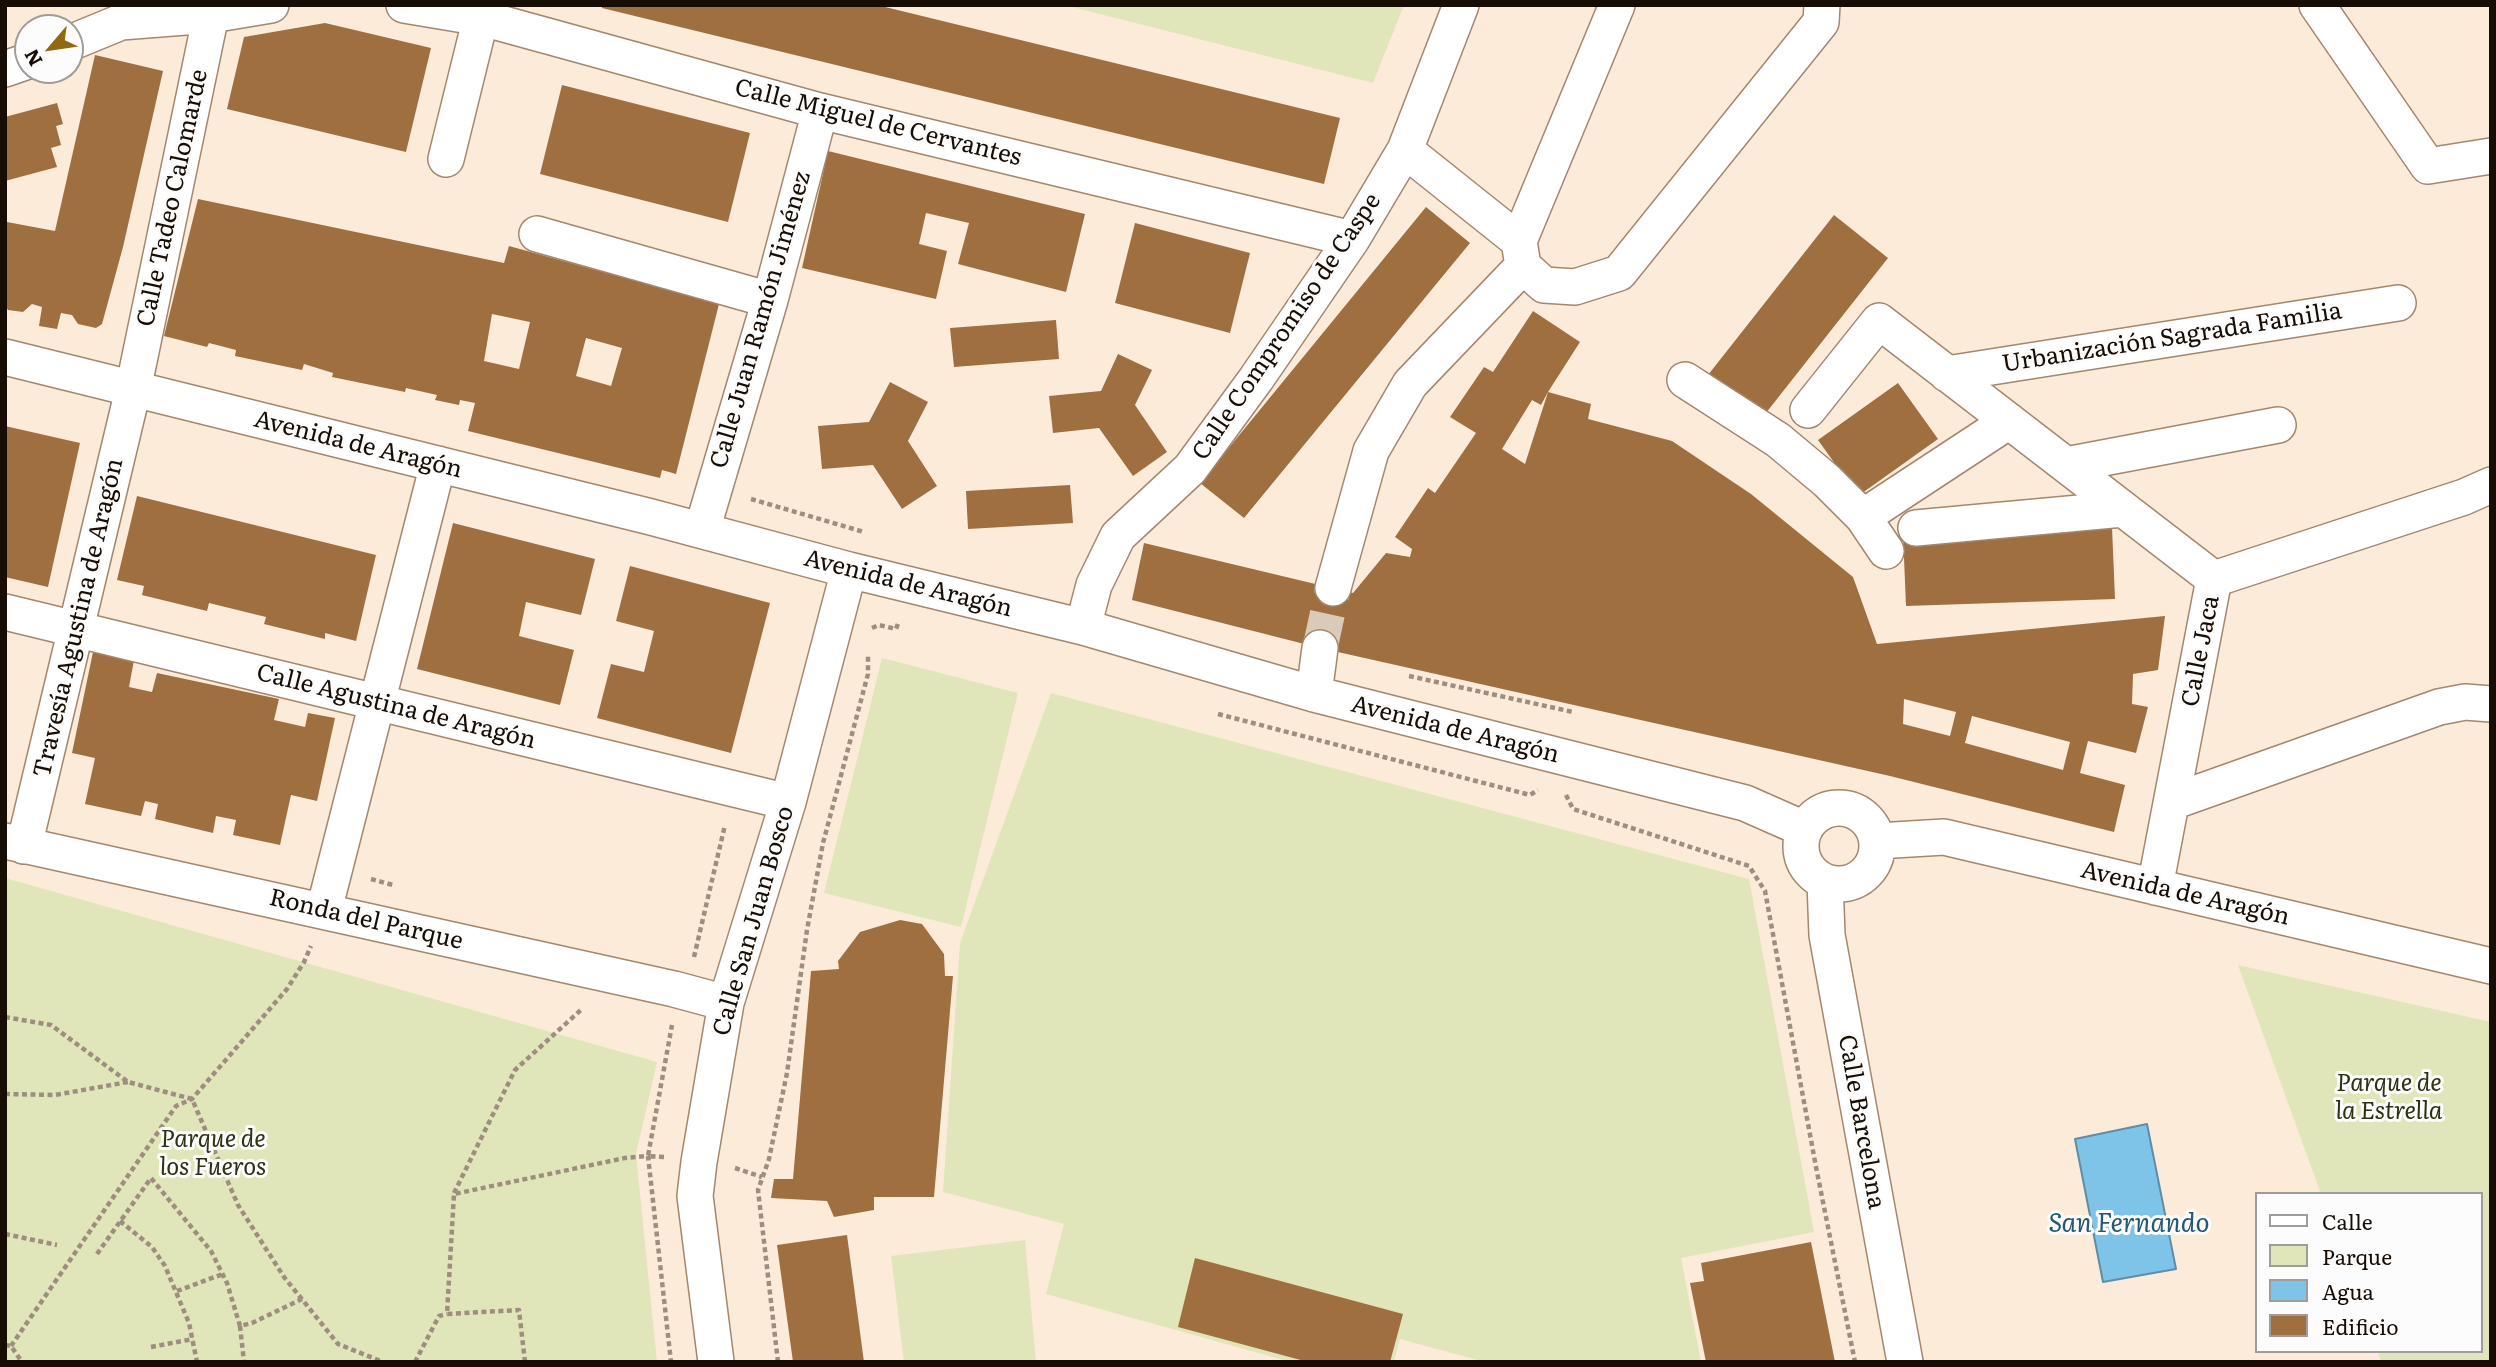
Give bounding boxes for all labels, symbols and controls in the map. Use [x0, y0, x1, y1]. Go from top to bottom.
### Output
north arrow [14, 14, 84, 84]
text: N [16, 44, 48, 72]
street label: Calle Tadeo Calomarde [132, 67, 214, 329]
street label: Calle Miguel de Cervantes [732, 73, 1024, 173]
street label: Calle Juan Ramón Jiménez [705, 168, 817, 472]
street label: Calle Compromiso de Caspe [1187, 188, 1387, 466]
street label: Urbanización Sagrada Familia [2000, 297, 2344, 379]
street label: Avenida de Aragón [251, 405, 465, 485]
street label: Travesía Agustina de Aragón [28, 456, 130, 780]
street label: Avenida de Aragón [801, 544, 1015, 624]
street label: Calle Jaca [2176, 593, 2226, 709]
street label: Calle Agustina de Aragón [254, 658, 538, 756]
street label: Avenida de Aragón [1348, 690, 1562, 770]
street label: Calle San Juan Bosco [707, 803, 801, 1039]
street label: Avenida de Aragón [2078, 856, 2292, 932]
street label: Ronda del Parque [266, 884, 466, 956]
street label: Calle Barcelona [1831, 1033, 1891, 1211]
park label: Parque de la Estrella [2335, 1070, 2443, 1126]
park label: Parque de los Fueros [160, 1126, 266, 1182]
legend [2254, 1192, 2482, 1353]
text: Calle [2322, 1205, 2373, 1236]
water label: San Fernando [2049, 1208, 2209, 1240]
text: Parque [2322, 1240, 2392, 1271]
text: Agua [2322, 1275, 2374, 1306]
text: Edificio [2322, 1310, 2398, 1341]

